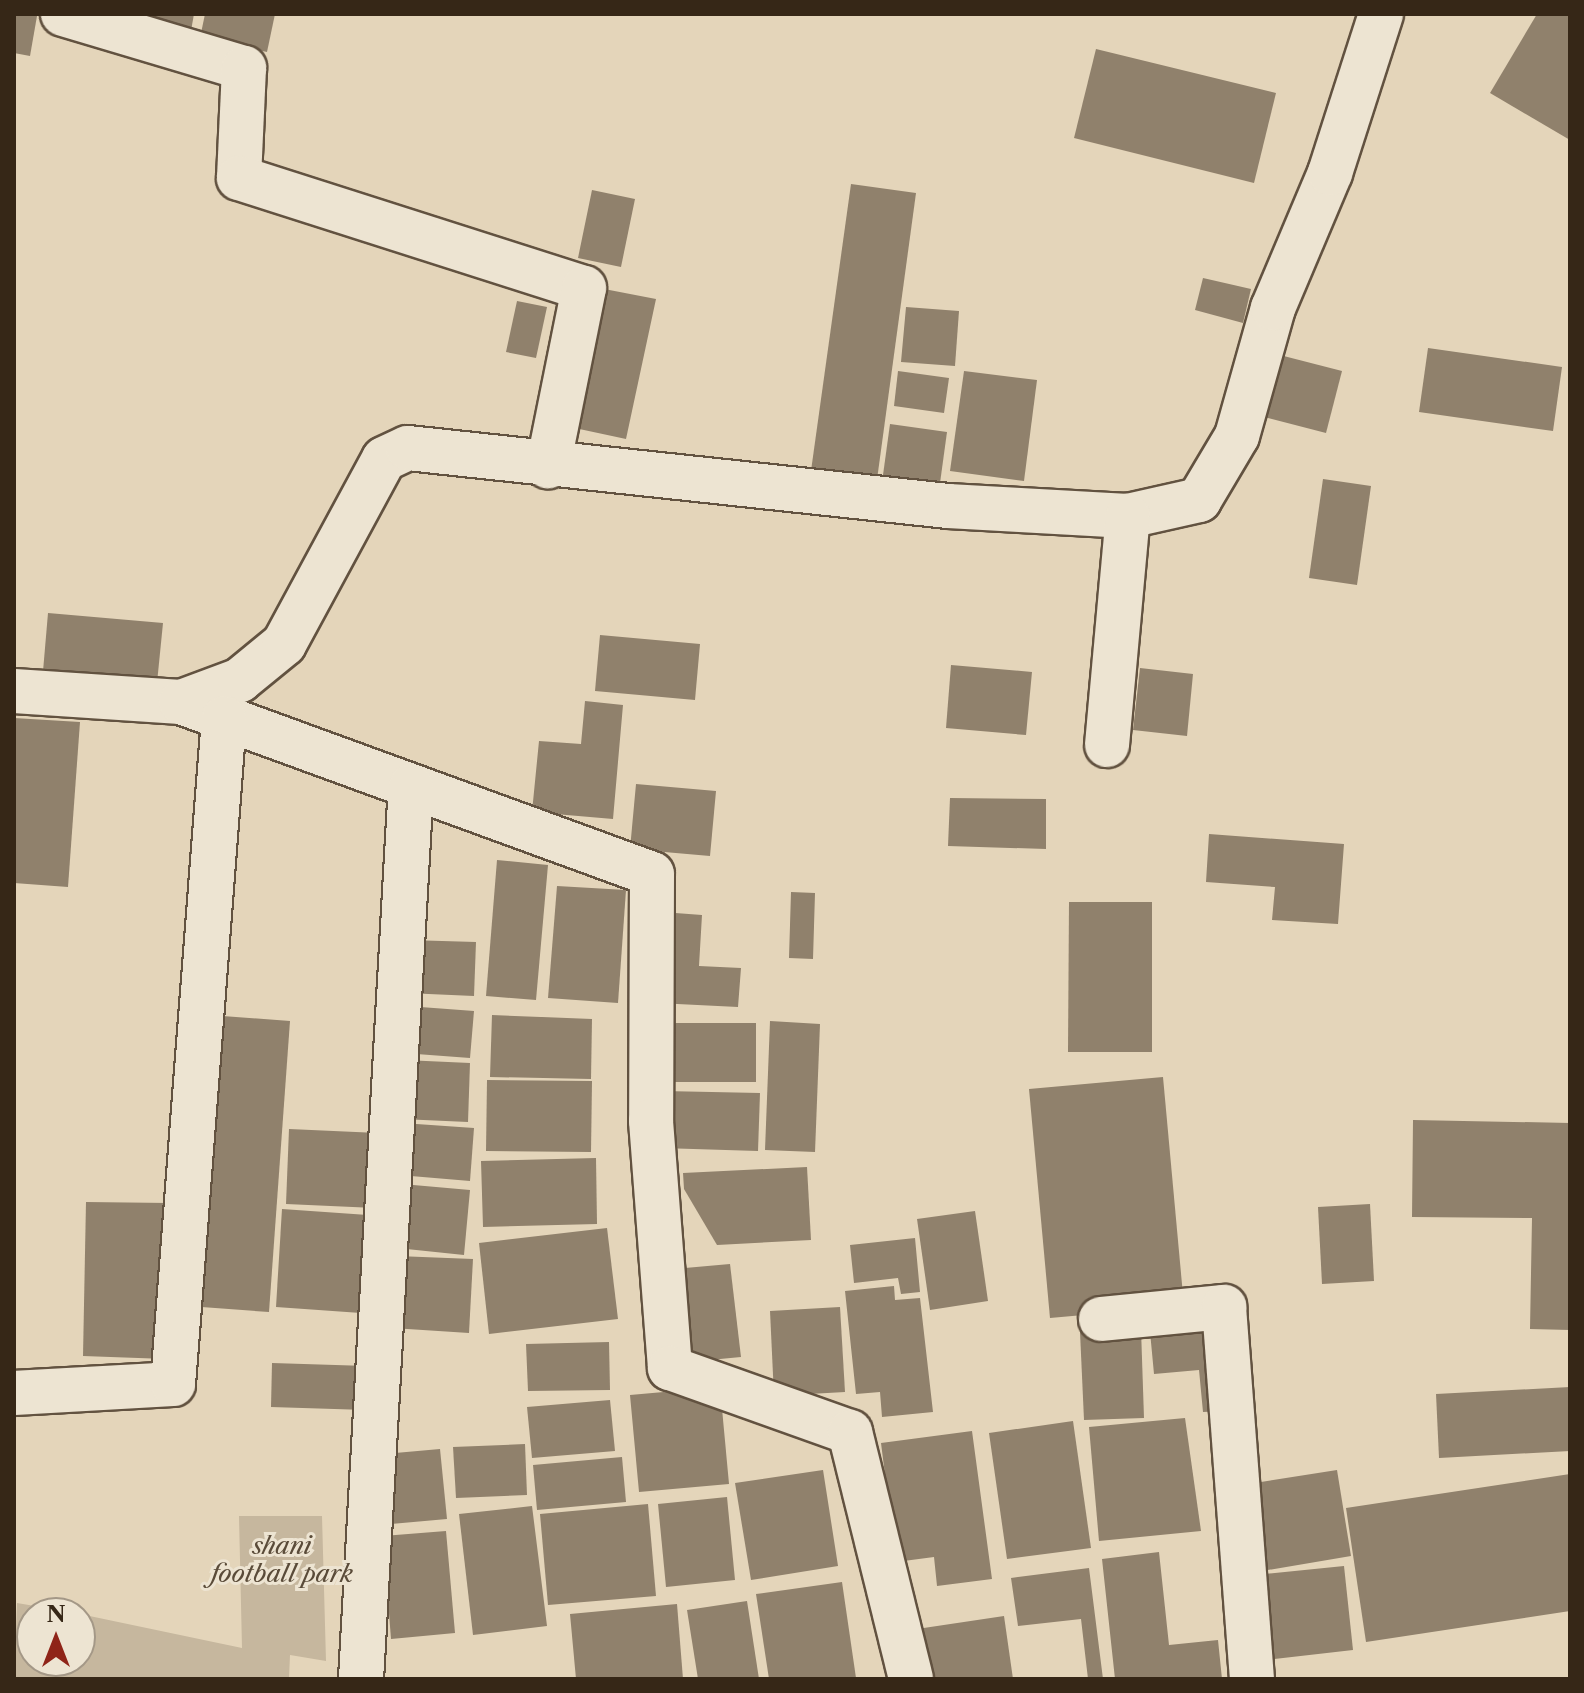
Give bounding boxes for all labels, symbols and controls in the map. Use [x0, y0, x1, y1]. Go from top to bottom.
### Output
park label: shani football park [211, 1532, 353, 1588]
north arrow [16, 1597, 96, 1677]
text: N [46, 1601, 66, 1628]

